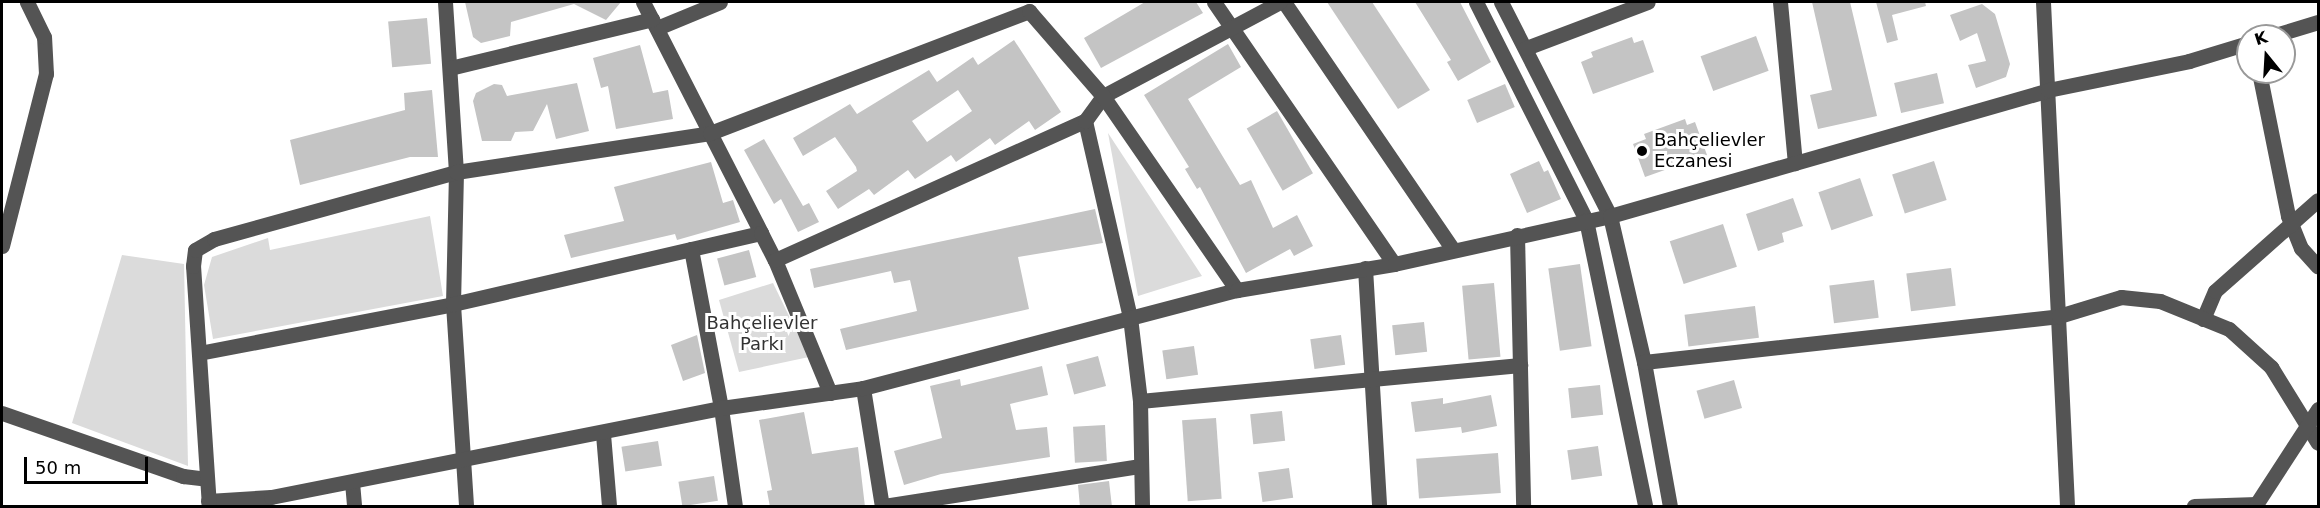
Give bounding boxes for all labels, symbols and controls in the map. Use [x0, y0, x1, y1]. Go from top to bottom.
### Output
north arrow [2236, 24, 2296, 84]
text: K [2252, 27, 2270, 49]
place label: Bahçelievler Eczanesi [1654, 130, 1765, 172]
marker: Bahçelievler Eczanesi [1635, 144, 1649, 158]
park label: Bahçelievler Parkı [707, 313, 817, 356]
scale bar [27, 445, 152, 483]
text: 50 m [35, 457, 81, 478]

